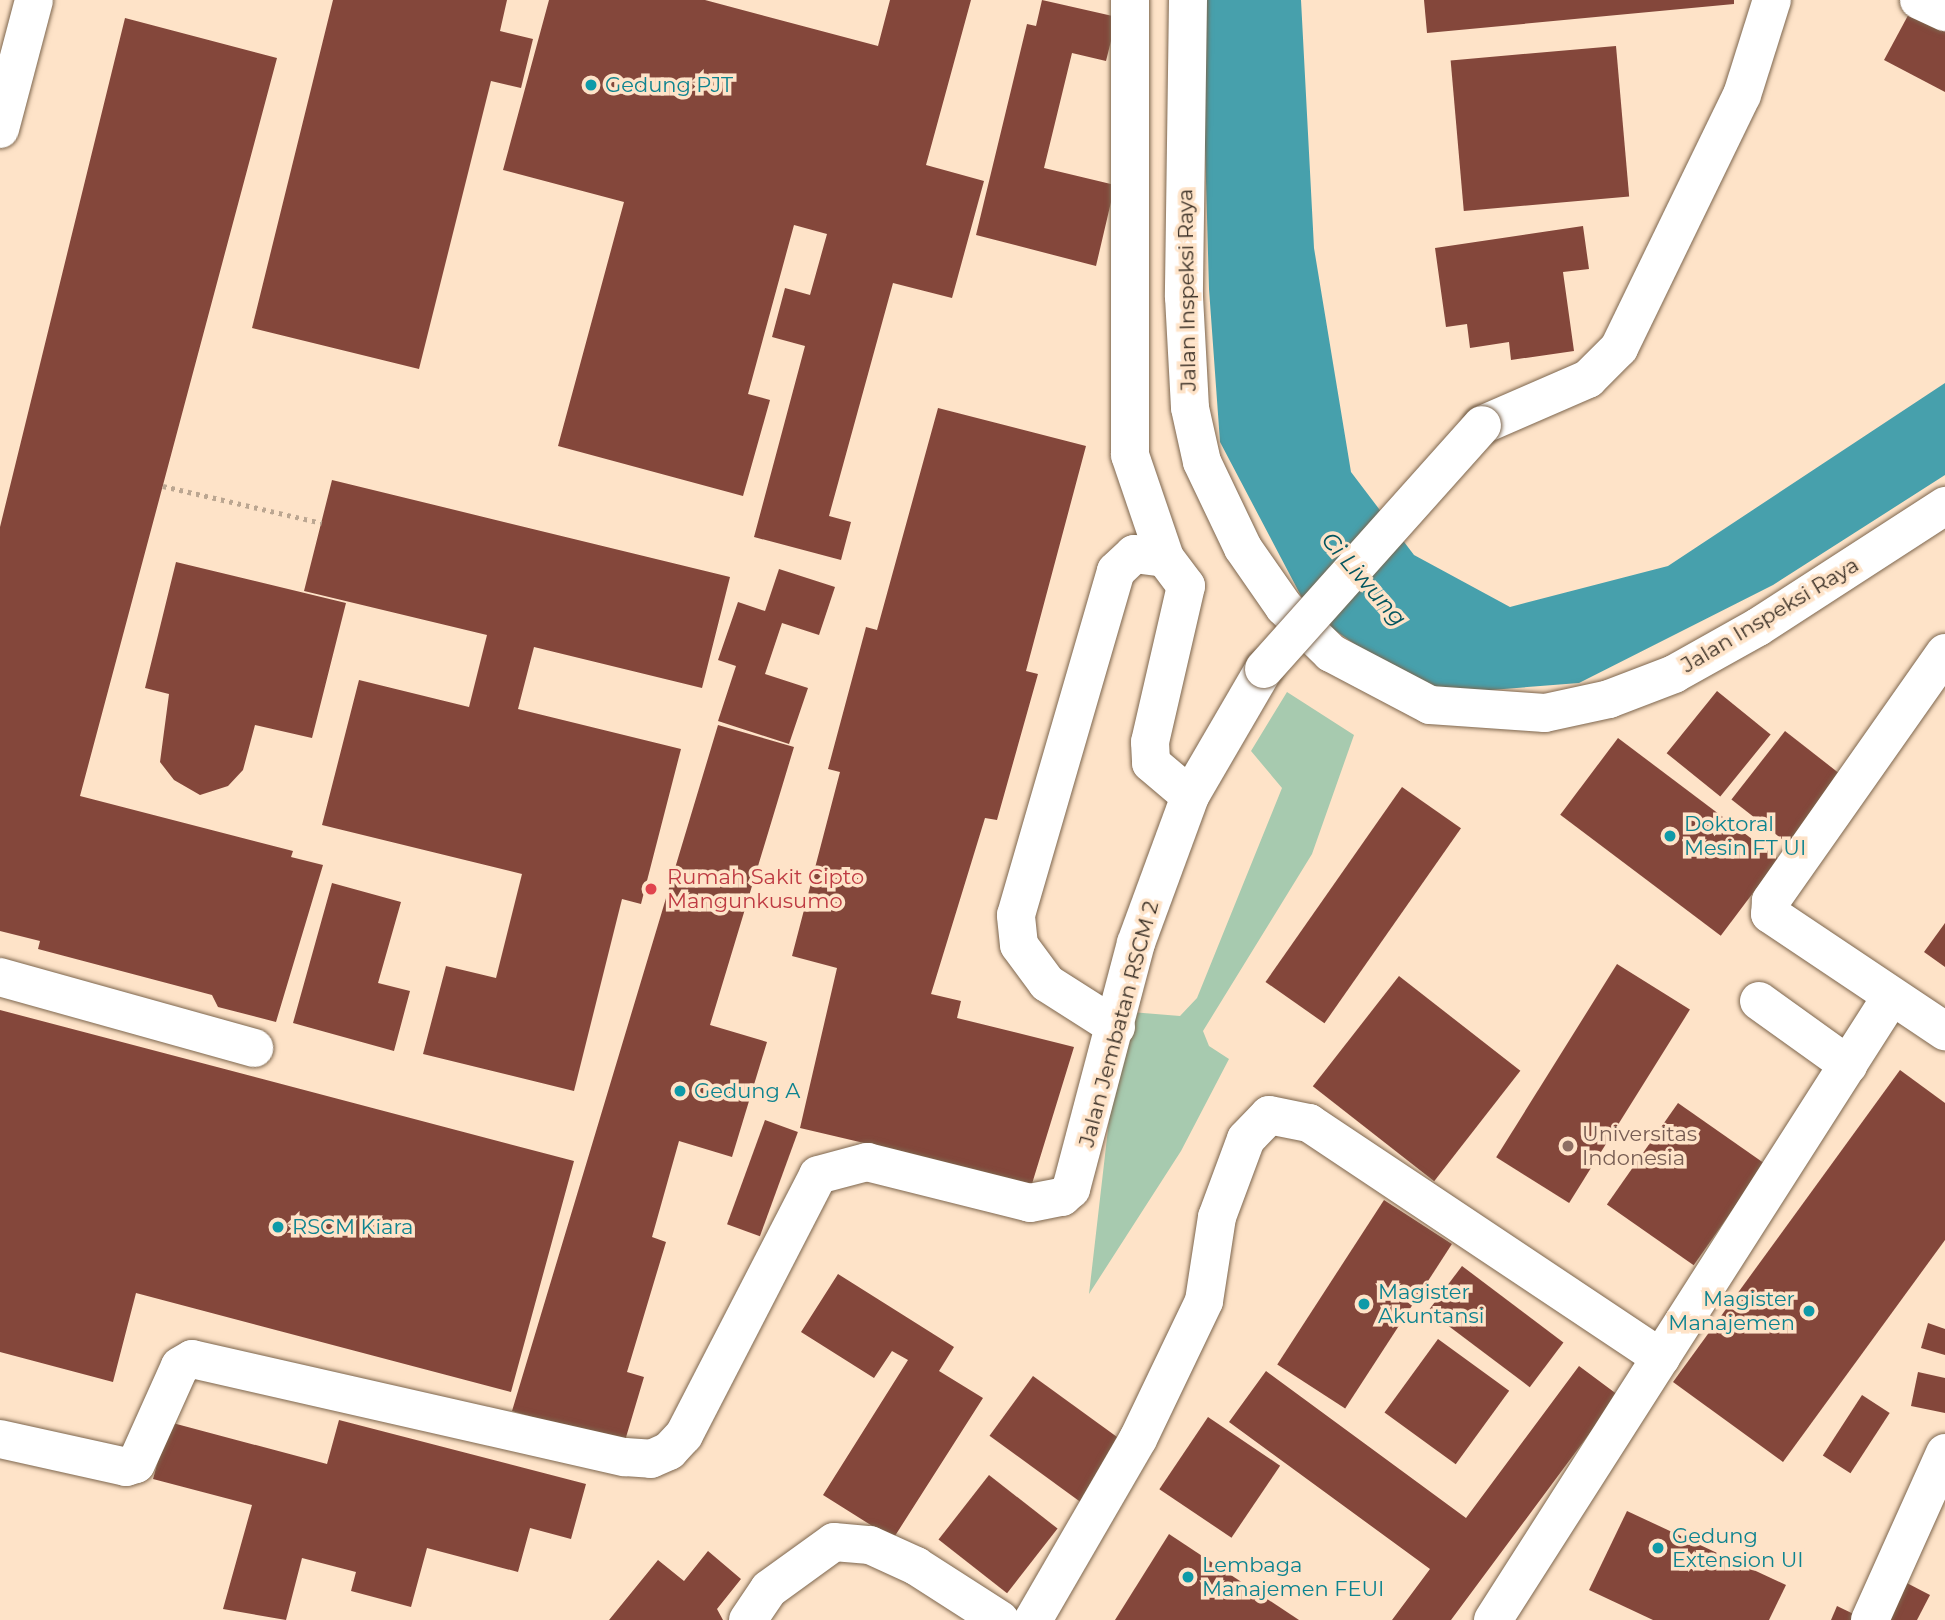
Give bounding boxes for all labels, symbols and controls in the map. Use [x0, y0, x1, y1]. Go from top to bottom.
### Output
place label: Gedung PJT [605, 72, 733, 98]
marker: Gedung PJT [583, 77, 599, 93]
street label: Jalan Inspeksi Raya [1173, 189, 1201, 391]
water label: Ci Liwung [1316, 526, 1412, 632]
street label: Jalan Inspeksi Raya [1677, 552, 1863, 678]
place label: Doktoral Mesin FT UI [1684, 811, 1806, 861]
marker: Doktoral Mesin FT UI [1662, 828, 1678, 844]
place label: Rumah Sakit Cipto Mangunkusumo [667, 864, 864, 914]
marker: Rumah Sakit Cipto Mangunkusumo [641, 879, 661, 899]
street label: Jalan Jembatan RSCM 2 [1074, 898, 1164, 1150]
place label: Gedung A [694, 1078, 800, 1104]
marker: Gedung A [672, 1083, 688, 1099]
place label: Universitas Indonesia [1582, 1121, 1697, 1171]
marker: Universitas Indonesia [1560, 1138, 1576, 1154]
place label: RSCM Kiara [292, 1214, 413, 1240]
marker: RSCM Kiara [270, 1219, 286, 1235]
place label: Magister Akuntansi [1378, 1279, 1484, 1329]
place label: Magister Manajemen [1668, 1286, 1795, 1336]
marker: Magister Akuntansi [1356, 1296, 1372, 1312]
marker: Magister Manajemen [1801, 1303, 1817, 1319]
place label: Gedung Extension UI [1672, 1523, 1804, 1573]
marker: Gedung Extension UI [1650, 1540, 1666, 1556]
place label: Lembaga Manajemen FEUI [1202, 1552, 1384, 1602]
marker: Lembaga Manajemen FEUI [1180, 1569, 1196, 1585]

